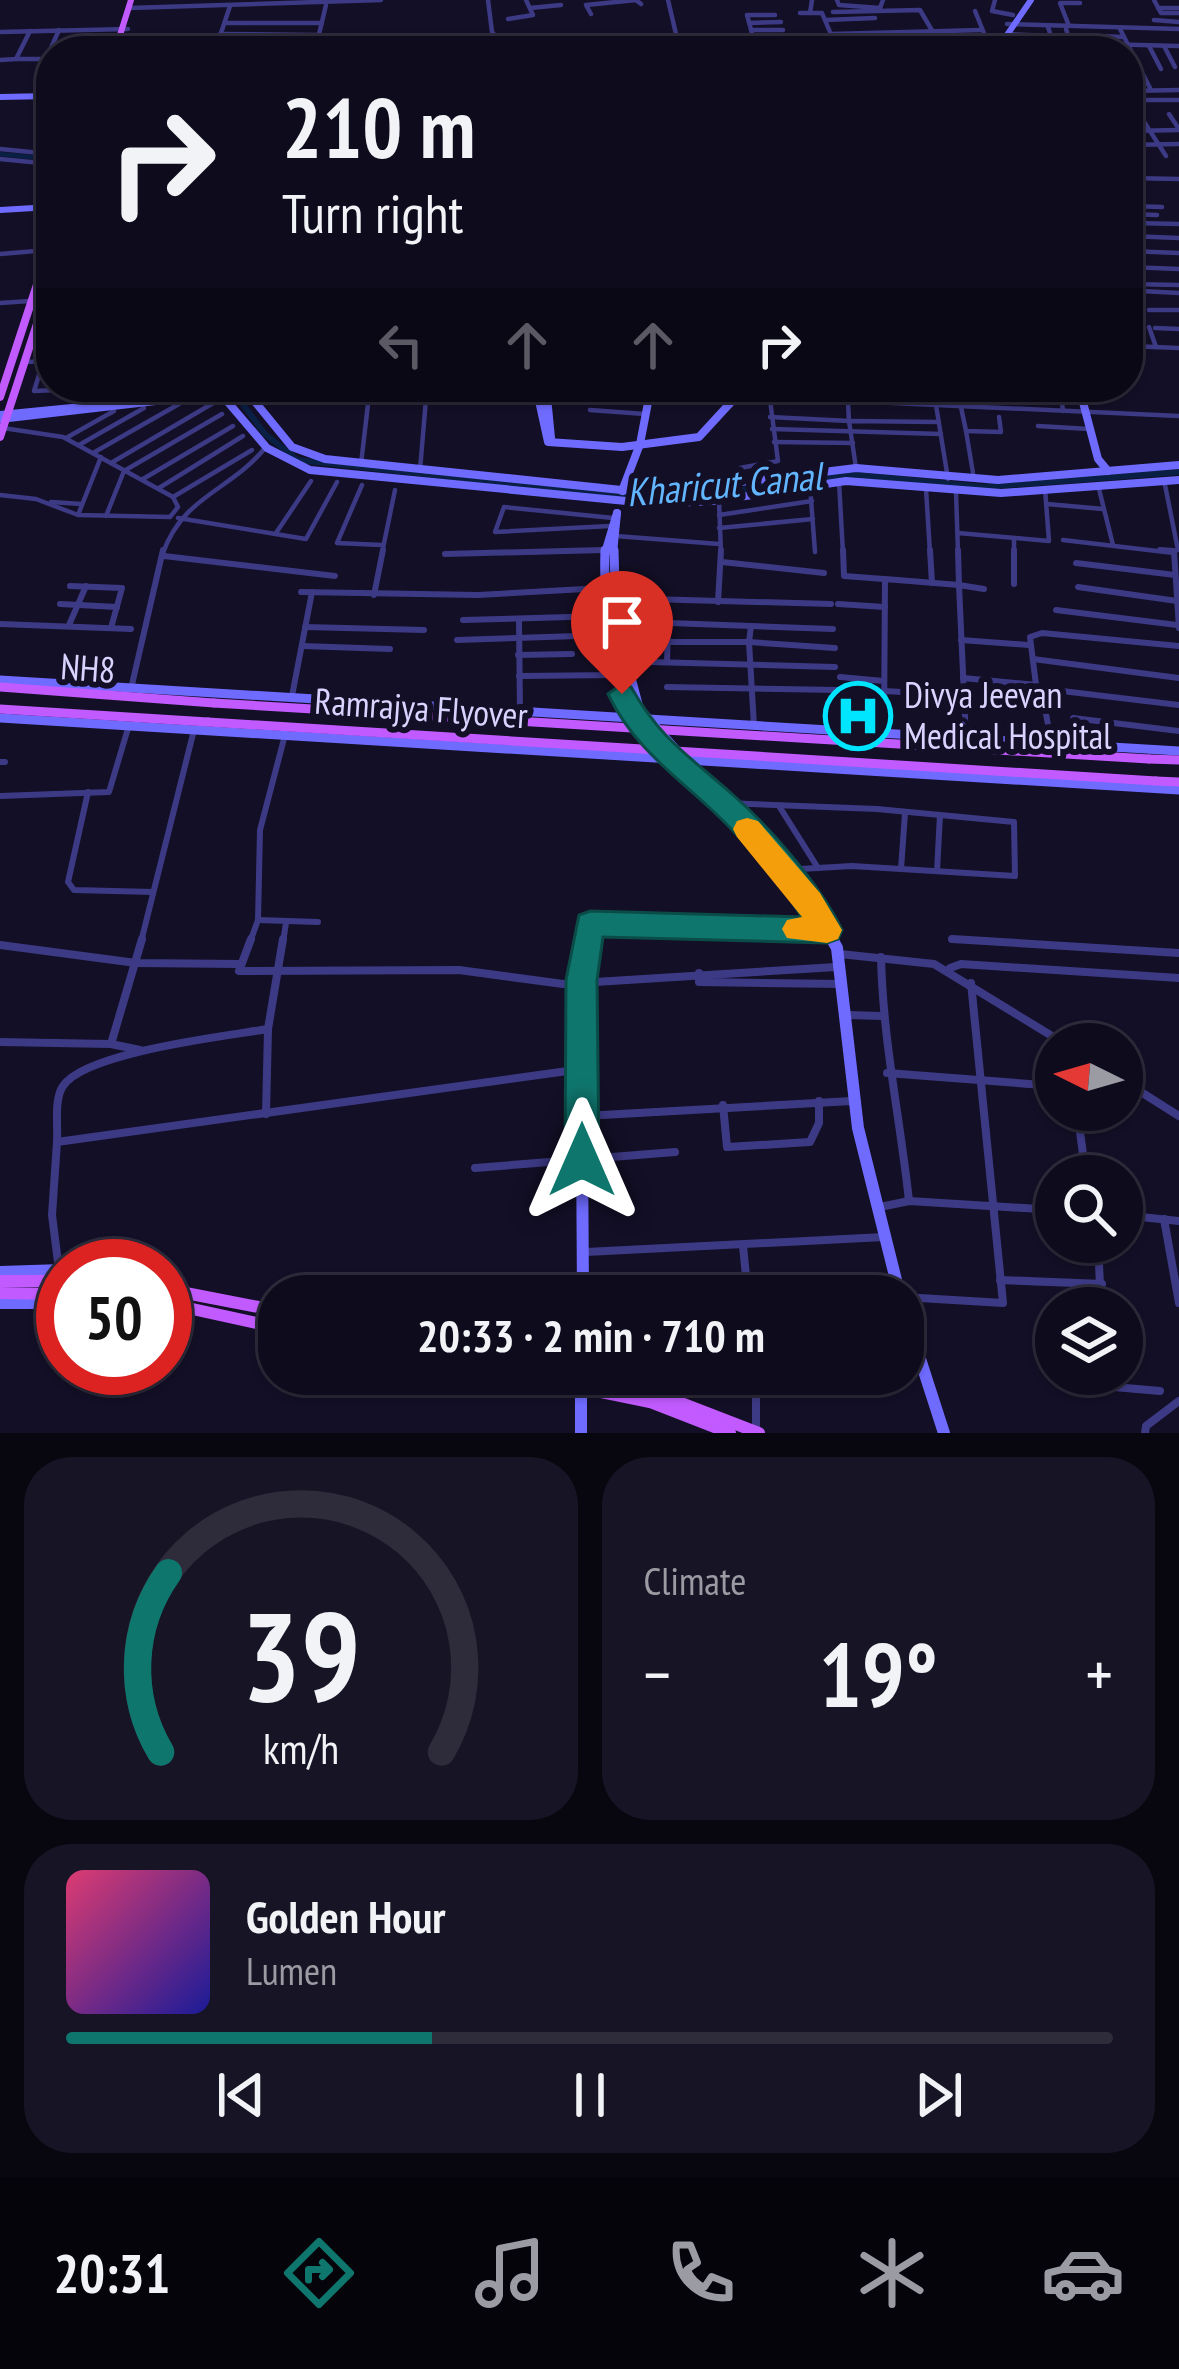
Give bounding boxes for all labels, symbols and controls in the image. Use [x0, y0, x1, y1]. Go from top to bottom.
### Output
text: 210 m [282, 72, 475, 181]
icon: right [84, 84, 240, 240]
text: Turn right [282, 178, 463, 248]
icon: left [368, 312, 434, 378]
icon: ahead [494, 312, 560, 378]
icon: ahead [620, 312, 686, 378]
icon: right [746, 312, 812, 378]
water label: Kharicut Canal [624, 449, 828, 517]
pin [571, 571, 673, 694]
icon: arrive [589, 589, 655, 655]
street label: NH8 [59, 642, 117, 693]
place label: Divya Jeevan Medical Hospital [904, 671, 1112, 759]
street label: Ramrajya Flyover [313, 677, 529, 738]
hospital icon: Divya Jeevan Medical Hospital [823, 681, 893, 751]
north arrow [1035, 1023, 1143, 1131]
map controls [1035, 1023, 1143, 1395]
position arrow [519, 1097, 645, 1223]
button: search [1035, 1155, 1143, 1263]
speed limit sign: 50 [36, 1239, 192, 1395]
button: layers [1035, 1287, 1143, 1395]
text: 20:33 · 2 min · 710 m [417, 1306, 765, 1364]
text: Climate [644, 1555, 746, 1606]
text: 39 [241, 1574, 360, 1735]
text: 19° [819, 1615, 938, 1732]
text: − [644, 1631, 671, 1716]
text: + [1086, 1631, 1113, 1716]
text: km/h [263, 1719, 339, 1775]
text: Golden Hour [246, 1887, 446, 1945]
text: Lumen [246, 1945, 337, 1996]
icon: previous [208, 2062, 274, 2128]
icon: pause [557, 2062, 623, 2128]
icon: next [906, 2062, 972, 2128]
icon: directions [277, 2231, 361, 2315]
icon: music [468, 2231, 552, 2315]
icon: phone [659, 2231, 743, 2315]
icon: climate [850, 2231, 934, 2315]
icon: car [1041, 2231, 1125, 2315]
text: 20:31 [54, 2238, 170, 2308]

